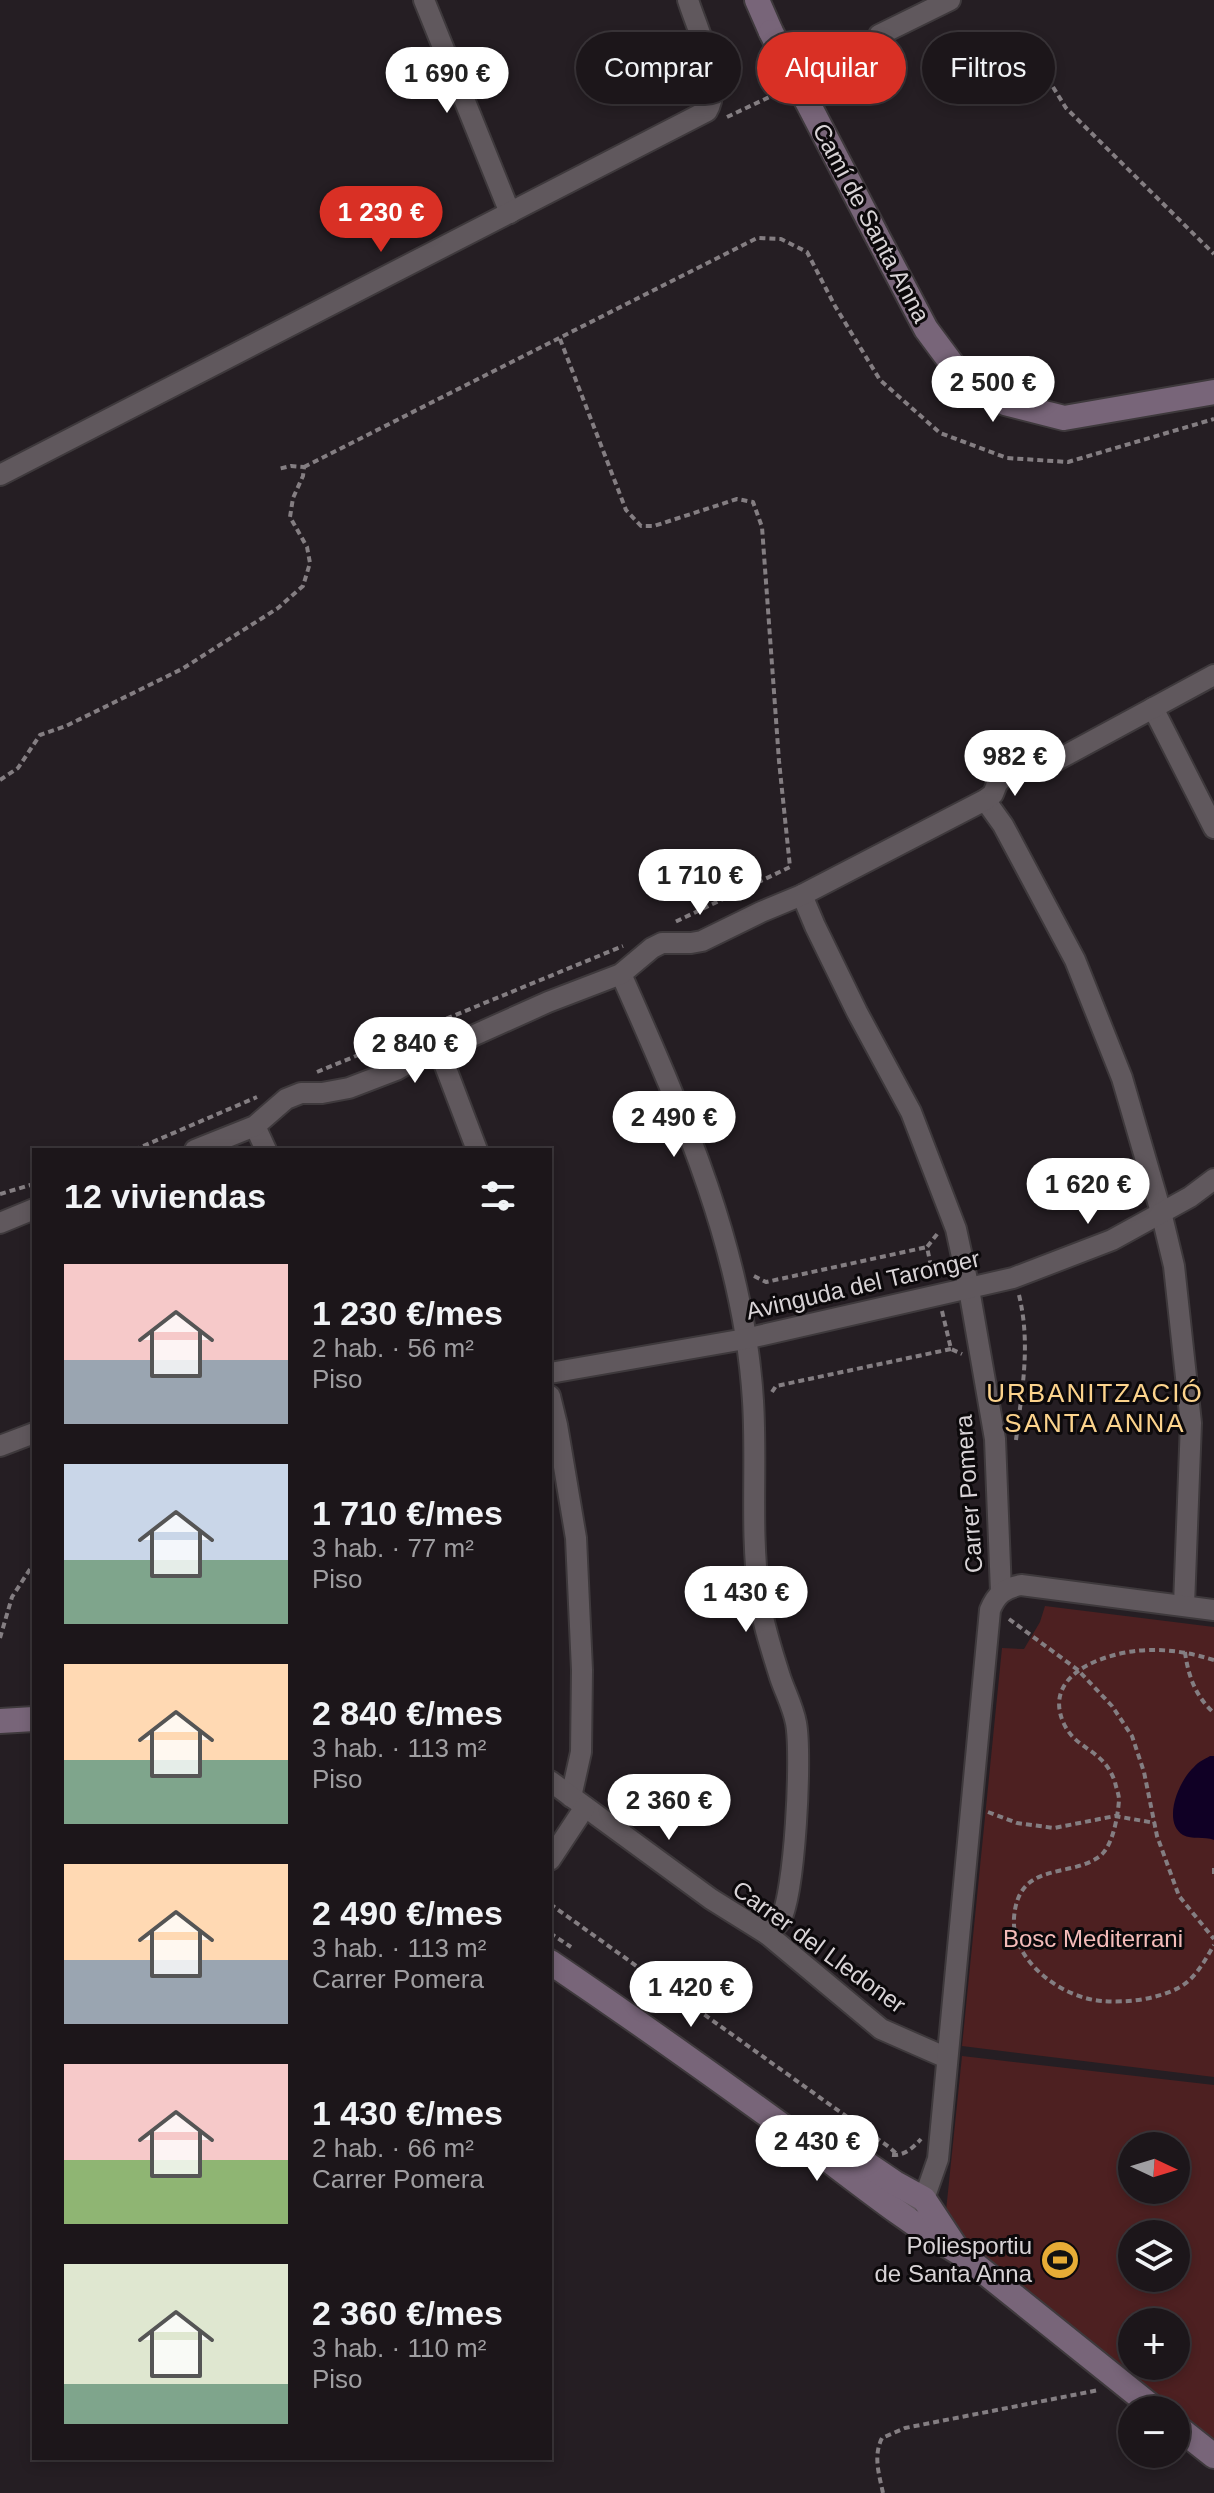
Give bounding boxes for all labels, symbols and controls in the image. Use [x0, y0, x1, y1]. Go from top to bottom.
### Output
chip: Comprar [576, 32, 741, 104]
chip: Alquilar [757, 32, 906, 104]
chip: Filtros [922, 32, 1055, 104]
pin: 1 690 € [373, 47, 521, 115]
text: 1 690 € [404, 58, 490, 88]
street label: Camí de Santa Anna [808, 119, 936, 327]
pin: 1 230 € [307, 186, 455, 254]
text: 1 230 € [338, 197, 424, 227]
pin: 2 500 € [919, 356, 1067, 424]
text: 2 500 € [950, 367, 1036, 397]
pin: 982 € [959, 730, 1071, 798]
text: 982 € [982, 741, 1048, 771]
pin: 1 710 € [626, 849, 774, 917]
text: 1 710 € [657, 860, 743, 890]
pin: 2 840 € [341, 1017, 489, 1085]
text: 2 840 € [372, 1028, 458, 1058]
pin: 2 490 € [600, 1091, 748, 1159]
text: 2 490 € [631, 1102, 717, 1132]
pin: 1 620 € [1014, 1158, 1162, 1226]
text: 1 620 € [1045, 1169, 1131, 1199]
icon: filters [476, 1174, 520, 1218]
text: 12 viviendas [64, 1177, 266, 1215]
street label: Avinguda del Taronger [743, 1244, 983, 1325]
text: 1 230 €/mes [312, 1294, 503, 1332]
icon: home [128, 1296, 224, 1392]
text: 2 hab. · 56 m² [312, 1333, 474, 1363]
text: Piso [312, 1364, 363, 1394]
district label: URBANITZACIÓ SANTA ANNA [986, 1378, 1204, 1438]
street label: Carrer Pomera [949, 1413, 988, 1574]
text: 1 710 €/mes [312, 1494, 503, 1532]
icon: home [128, 1496, 224, 1592]
text: 3 hab. · 77 m² [312, 1533, 474, 1563]
text: Piso [312, 1564, 363, 1594]
pin: 1 430 € [672, 1566, 820, 1634]
text: 1 430 € [703, 1577, 789, 1607]
text: 2 840 €/mes [312, 1694, 503, 1732]
icon: home [128, 1696, 224, 1792]
text: 3 hab. · 113 m² [312, 1733, 486, 1763]
text: Piso [312, 1764, 363, 1794]
pin: 2 360 € [595, 1774, 743, 1842]
text: 2 360 € [626, 1785, 712, 1815]
street label: Carrer del Lledoner [728, 1875, 911, 2018]
text: 2 490 €/mes [312, 1894, 503, 1932]
icon: home [128, 1896, 224, 1992]
park label: Bosc Mediterrani [1003, 1925, 1183, 1952]
text: 3 hab. · 113 m² [312, 1933, 486, 1963]
pin: 1 420 € [617, 1961, 765, 2029]
text: Carrer Pomera [312, 1964, 484, 1994]
text: 1 420 € [648, 1972, 734, 2002]
text: 1 430 €/mes [312, 2094, 503, 2132]
icon: home [128, 2096, 224, 2192]
pin: 2 430 € [743, 2115, 891, 2183]
text: 2 430 € [774, 2126, 860, 2156]
north arrow [1118, 2132, 1190, 2204]
map controls [1118, 2132, 1190, 2468]
text: 2 hab. · 66 m² [312, 2133, 474, 2163]
text: Carrer Pomera [312, 2164, 484, 2194]
button: layers [1118, 2220, 1190, 2292]
place label: Poliesportiu de Santa Anna [875, 2232, 1033, 2287]
sports icon: Poliesportiu de Santa Anna [1039, 2239, 1081, 2281]
text: 2 360 €/mes [312, 2294, 503, 2332]
icon: home [128, 2296, 224, 2392]
button: + [1118, 2308, 1190, 2380]
text: 3 hab. · 110 m² [312, 2333, 486, 2363]
text: Piso [312, 2364, 363, 2394]
button: − [1118, 2396, 1190, 2468]

